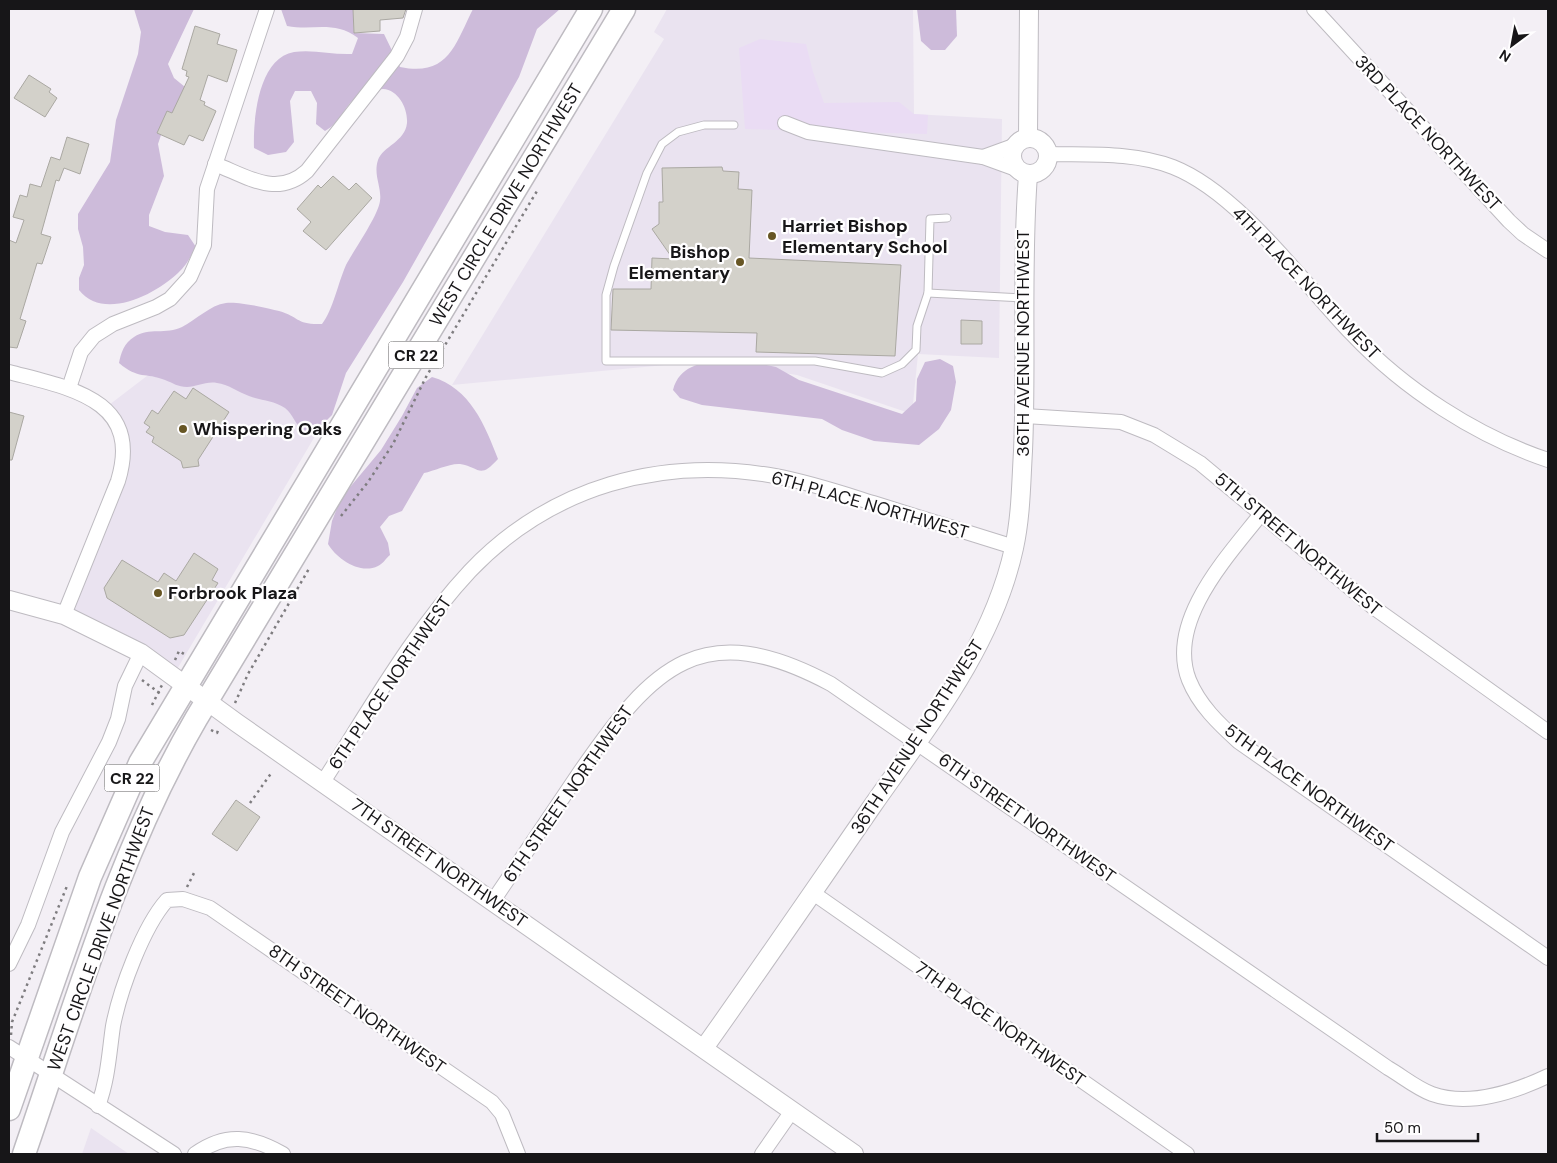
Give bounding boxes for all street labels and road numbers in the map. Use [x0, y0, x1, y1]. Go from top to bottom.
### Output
street label: 3RD PLACE NORTHWEST [1350, 51, 1506, 215]
street label: WEST CIRCLE DRIVE NORTHWEST [424, 79, 588, 331]
street label: 4TH PLACE NORTHWEST [1227, 201, 1385, 365]
street label: 36TH AVENUE NORTHWEST [1011, 229, 1035, 457]
road number: CR 22 [388, 342, 444, 368]
street label: 6TH PLACE NORTHWEST [769, 465, 971, 545]
street label: 5TH STREET NORTHWEST [1209, 467, 1387, 621]
street label: 6TH PLACE NORTHWEST [323, 592, 457, 774]
street label: 36TH AVENUE NORTHWEST [845, 635, 989, 839]
street label: 6TH STREET NORTHWEST [498, 701, 638, 887]
street label: 5TH PLACE NORTHWEST [1219, 718, 1399, 858]
street label: 6TH STREET NORTHWEST [934, 748, 1120, 888]
road number: CR 22 [104, 764, 160, 791]
street label: 7TH STREET NORTHWEST [346, 793, 532, 933]
street label: WEST CIRCLE DRIVE NORTHWEST [42, 804, 160, 1074]
street label: 8TH STREET NORTHWEST [264, 939, 450, 1079]
street label: 7TH PLACE NORTHWEST [910, 956, 1090, 1092]

